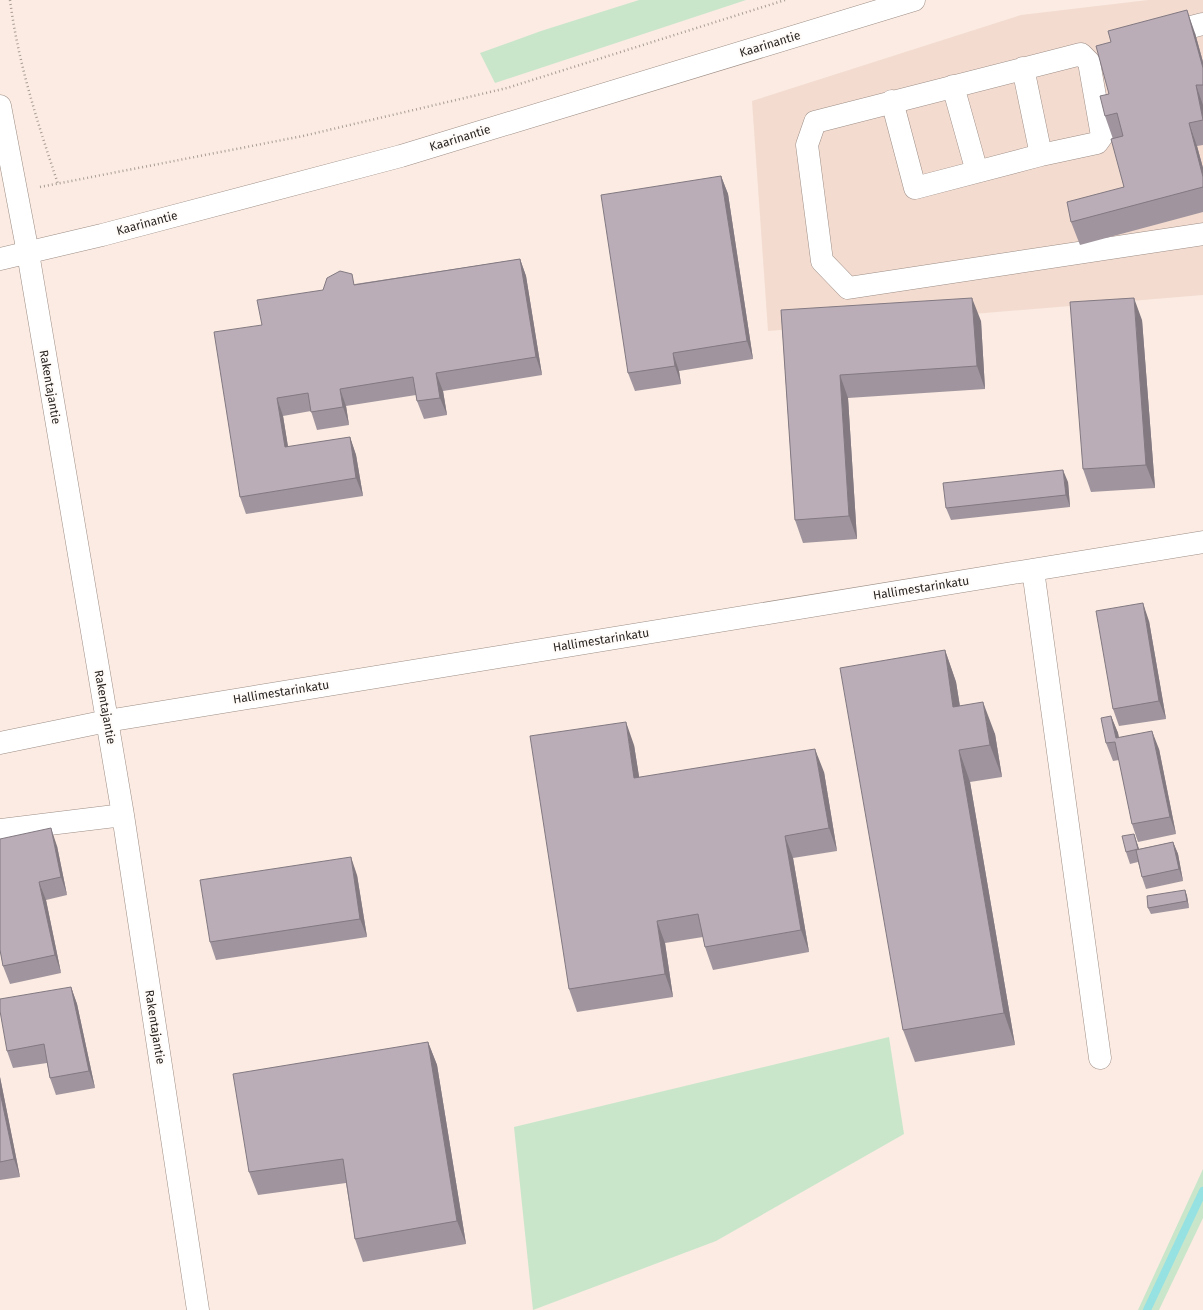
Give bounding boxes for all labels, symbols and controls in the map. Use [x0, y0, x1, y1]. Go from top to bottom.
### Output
street label: Kaarinantie [738, 28, 802, 60]
street label: Kaarinantie [428, 122, 492, 154]
street label: Kaarinantie [115, 208, 179, 238]
street label: Rakentajantie [37, 349, 63, 425]
street label: Hallimestarinkatu [872, 573, 970, 603]
street label: Hallimestarinkatu [552, 625, 650, 655]
street label: Rakentajantie [92, 669, 118, 745]
street label: Hallimestarinkatu [232, 677, 330, 707]
street label: Rakentajantie [142, 989, 168, 1065]

